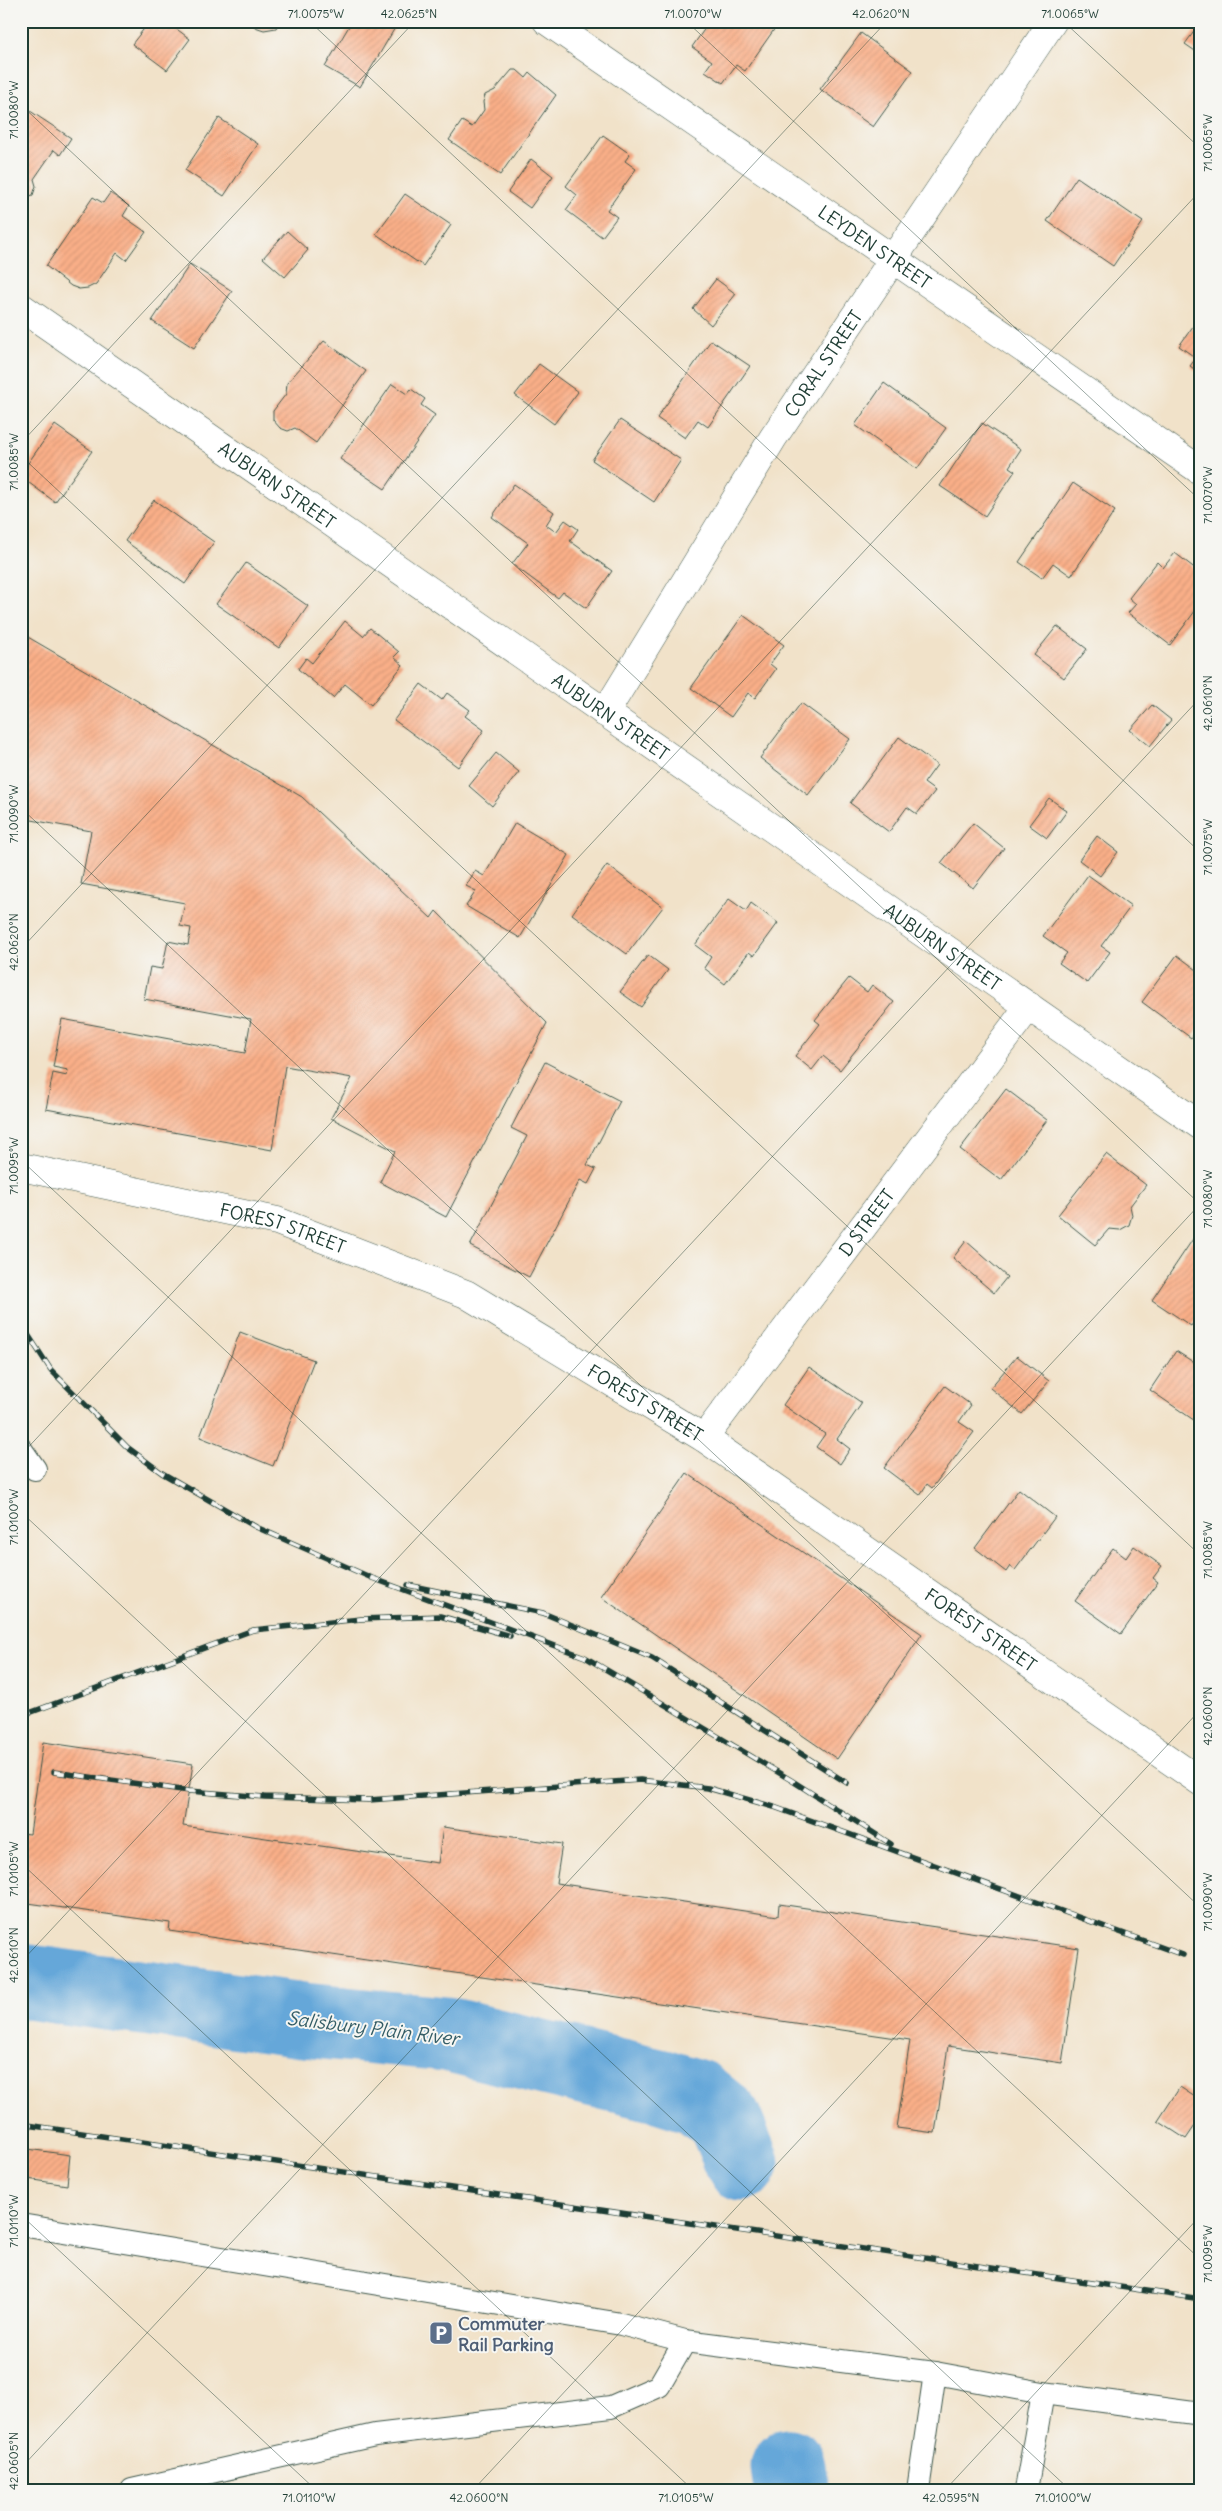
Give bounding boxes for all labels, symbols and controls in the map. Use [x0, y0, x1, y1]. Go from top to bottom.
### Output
text: 71.0075°W [288, 6, 344, 21]
text: 42.0625°N [381, 6, 437, 21]
text: 71.0070°W [664, 6, 722, 21]
text: 42.0620°N [852, 6, 910, 21]
text: 71.0065°W [1041, 6, 1099, 21]
text: 71.0080°W [6, 81, 21, 139]
text: 71.0065°W [1200, 114, 1215, 172]
street label: LEYDEN STREET [814, 200, 936, 293]
street label: CORAL STREET [779, 306, 867, 421]
text: 71.0085°W [6, 433, 21, 491]
street label: AUBURN STREET [214, 436, 340, 534]
text: 71.0070°W [1200, 466, 1215, 524]
street label: AUBURN STREET [548, 668, 674, 765]
text: 42.0610°N [1200, 675, 1215, 731]
text: 71.0090°W [6, 785, 21, 843]
text: 71.0075°W [1200, 819, 1215, 875]
street label: AUBURN STREET [880, 898, 1006, 995]
text: 42.0620°N [6, 913, 21, 971]
text: 71.0095°W [6, 1137, 21, 1195]
text: 71.0080°W [1200, 1170, 1215, 1228]
street label: D STREET [834, 1184, 899, 1261]
street label: FOREST STREET [218, 1198, 349, 1258]
street label: FOREST STREET [583, 1359, 707, 1446]
text: 71.0100°W [6, 1489, 21, 1545]
text: 71.0085°W [1200, 1521, 1215, 1579]
street label: FOREST STREET [920, 1583, 1041, 1676]
text: 42.0600°N [1200, 1687, 1215, 1745]
text: 71.0105°W [6, 1841, 21, 1897]
text: 71.0090°W [1200, 1873, 1215, 1931]
text: 42.0610°N [6, 1927, 21, 1983]
water label: Salisbury Plain River [286, 2006, 463, 2051]
text: 71.0110°W [6, 2194, 21, 2248]
text: 71.0095°W [1200, 2225, 1215, 2283]
place label: Commuter Rail Parking [458, 2312, 554, 2356]
parking icon: Commuter Rail Parking [428, 2320, 454, 2346]
text: 42.0605°N [6, 2432, 21, 2490]
text: 71.0110°W [282, 2490, 336, 2505]
text: 42.0600°N [450, 2490, 508, 2505]
text: 71.0105°W [658, 2490, 714, 2505]
text: 42.0595°N [923, 2490, 979, 2505]
text: 71.0100°W [1035, 2490, 1091, 2505]

